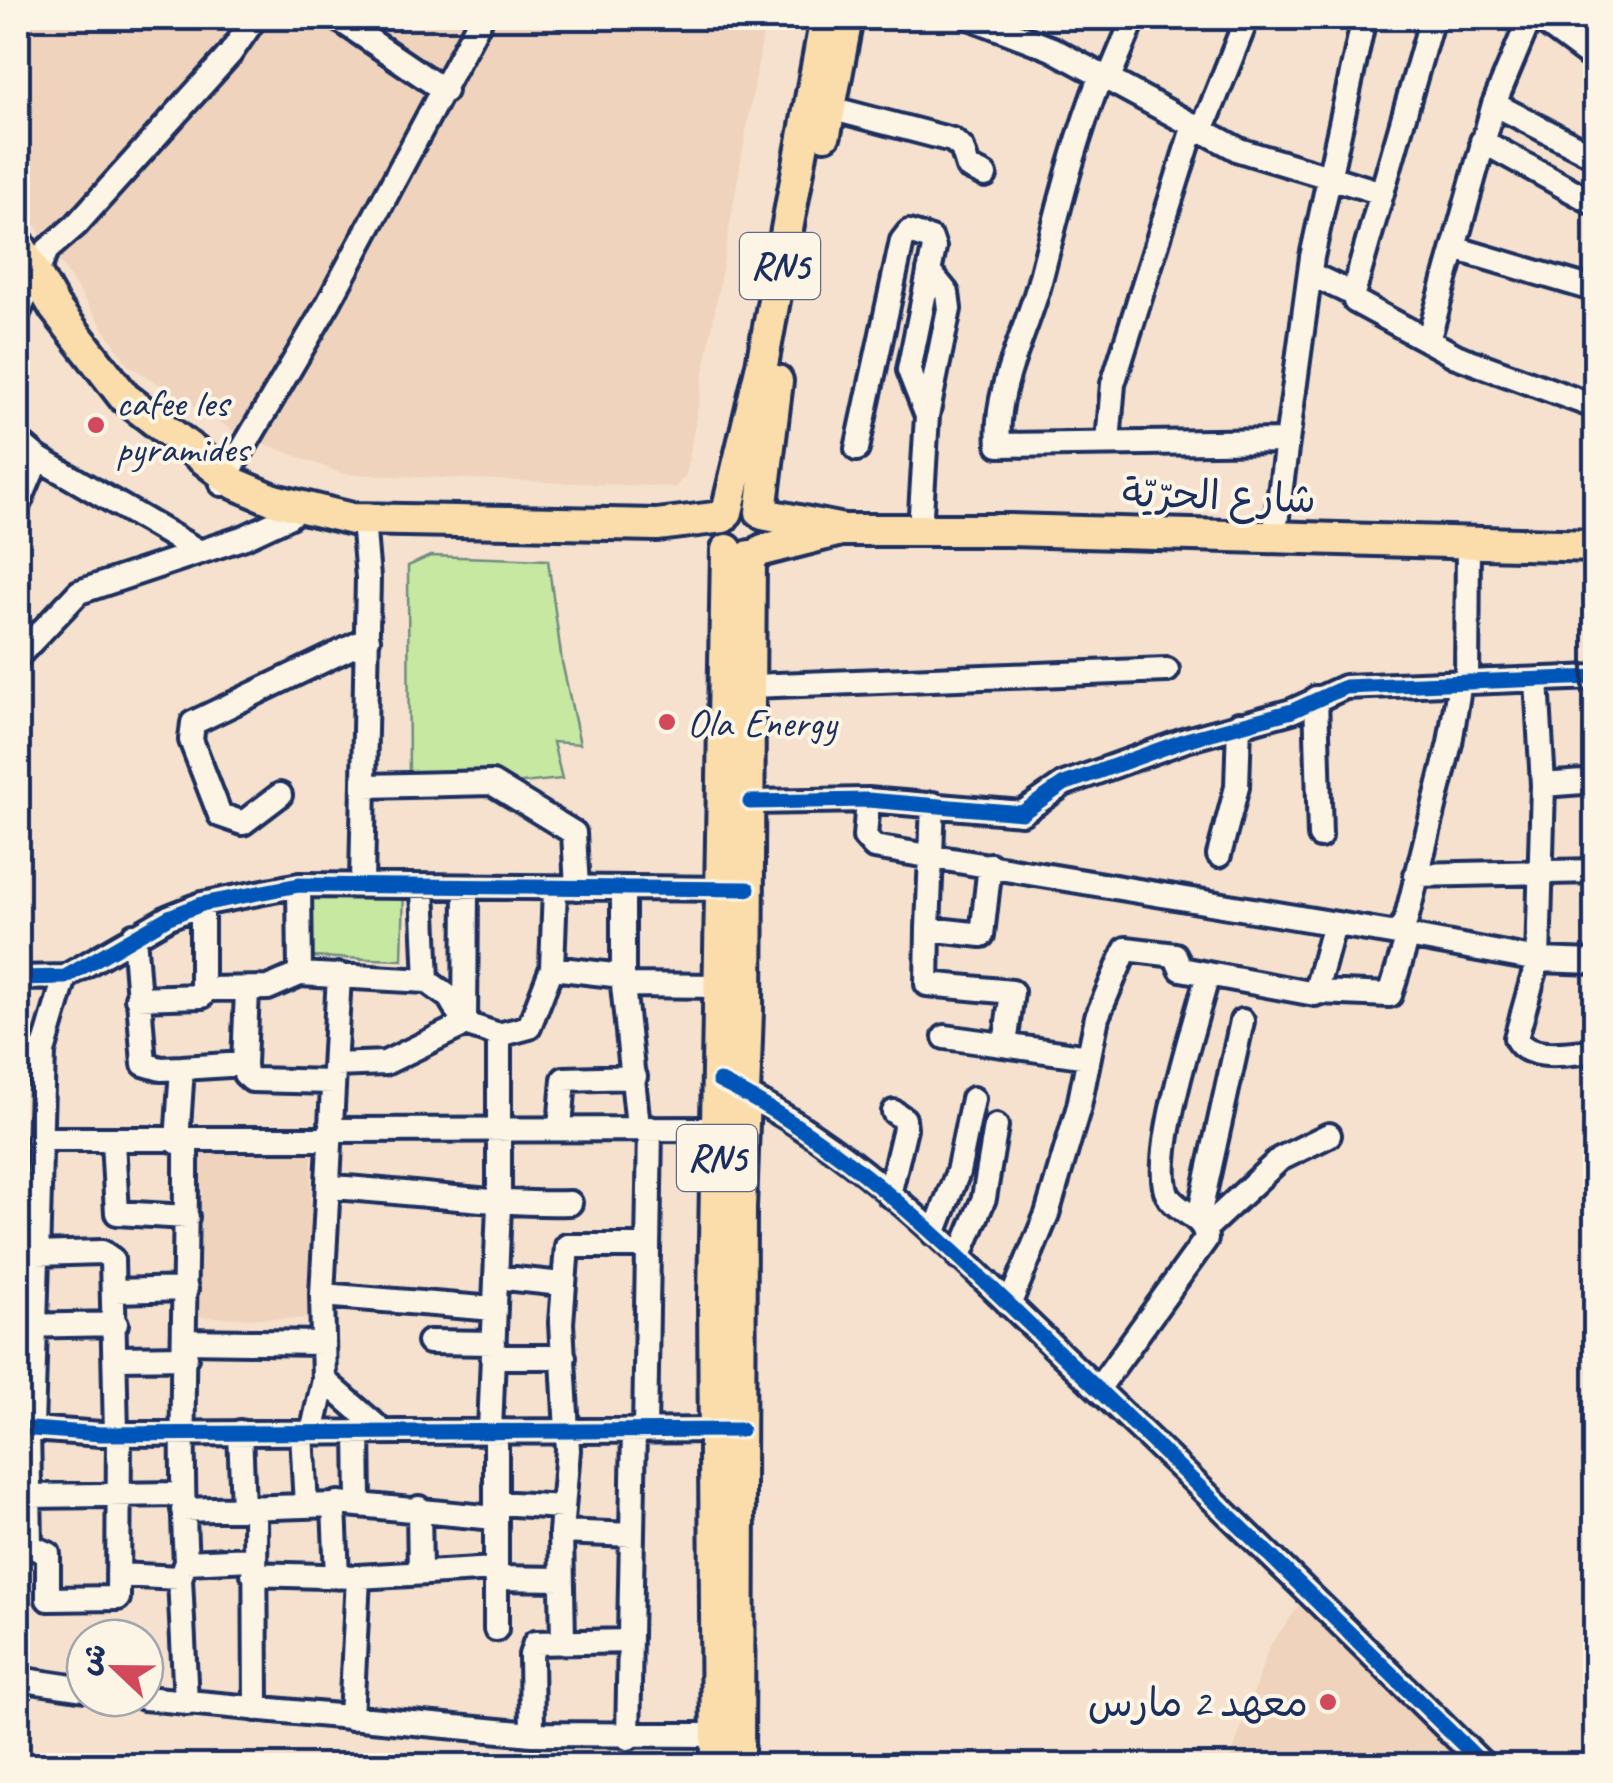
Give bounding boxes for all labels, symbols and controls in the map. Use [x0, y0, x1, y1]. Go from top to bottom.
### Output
road number: RN5 [740, 233, 820, 299]
place label: cafee les pyramides [116, 378, 252, 474]
marker: cafee les pyramides [85, 414, 107, 436]
street label: شارع الحرّيّة [1121, 468, 1317, 526]
place label: Ola Energy [687, 698, 839, 748]
marker: Ola Energy [656, 711, 678, 733]
road number: RN5 [677, 1125, 757, 1191]
north arrow [65, 1618, 165, 1718]
text: ش [70, 1638, 114, 1680]
place label: معهد 2 مارس [1088, 1678, 1308, 1728]
marker: معهد 2 مارس [1317, 1691, 1339, 1713]

